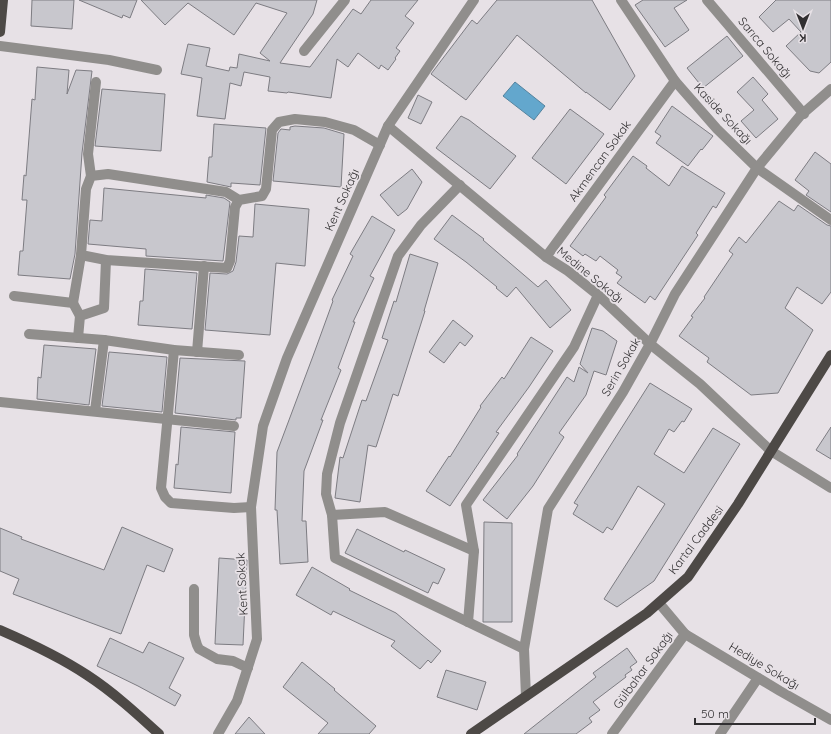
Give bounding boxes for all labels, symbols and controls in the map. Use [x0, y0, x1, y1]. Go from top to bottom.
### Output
north arrow [783, 8, 823, 48]
street label: Sarıca Sokağı [735, 14, 795, 81]
text: K [799, 31, 807, 45]
street label: Kaside Sokağı [691, 80, 756, 148]
street label: Akmencan Sokak [565, 117, 634, 204]
street label: Kent Sokağı [321, 166, 362, 233]
street label: Medine Sokağı [554, 243, 627, 306]
street label: Serin Sokak [598, 335, 643, 399]
street label: Kartal Caddesi [665, 502, 726, 577]
street label: Kent Sokak [232, 552, 251, 616]
street label: Gülbahar Sokağı [609, 628, 676, 711]
street label: Hediye Sokağı [726, 639, 802, 693]
scale bar [695, 700, 815, 726]
text: 50 m [701, 706, 729, 721]

